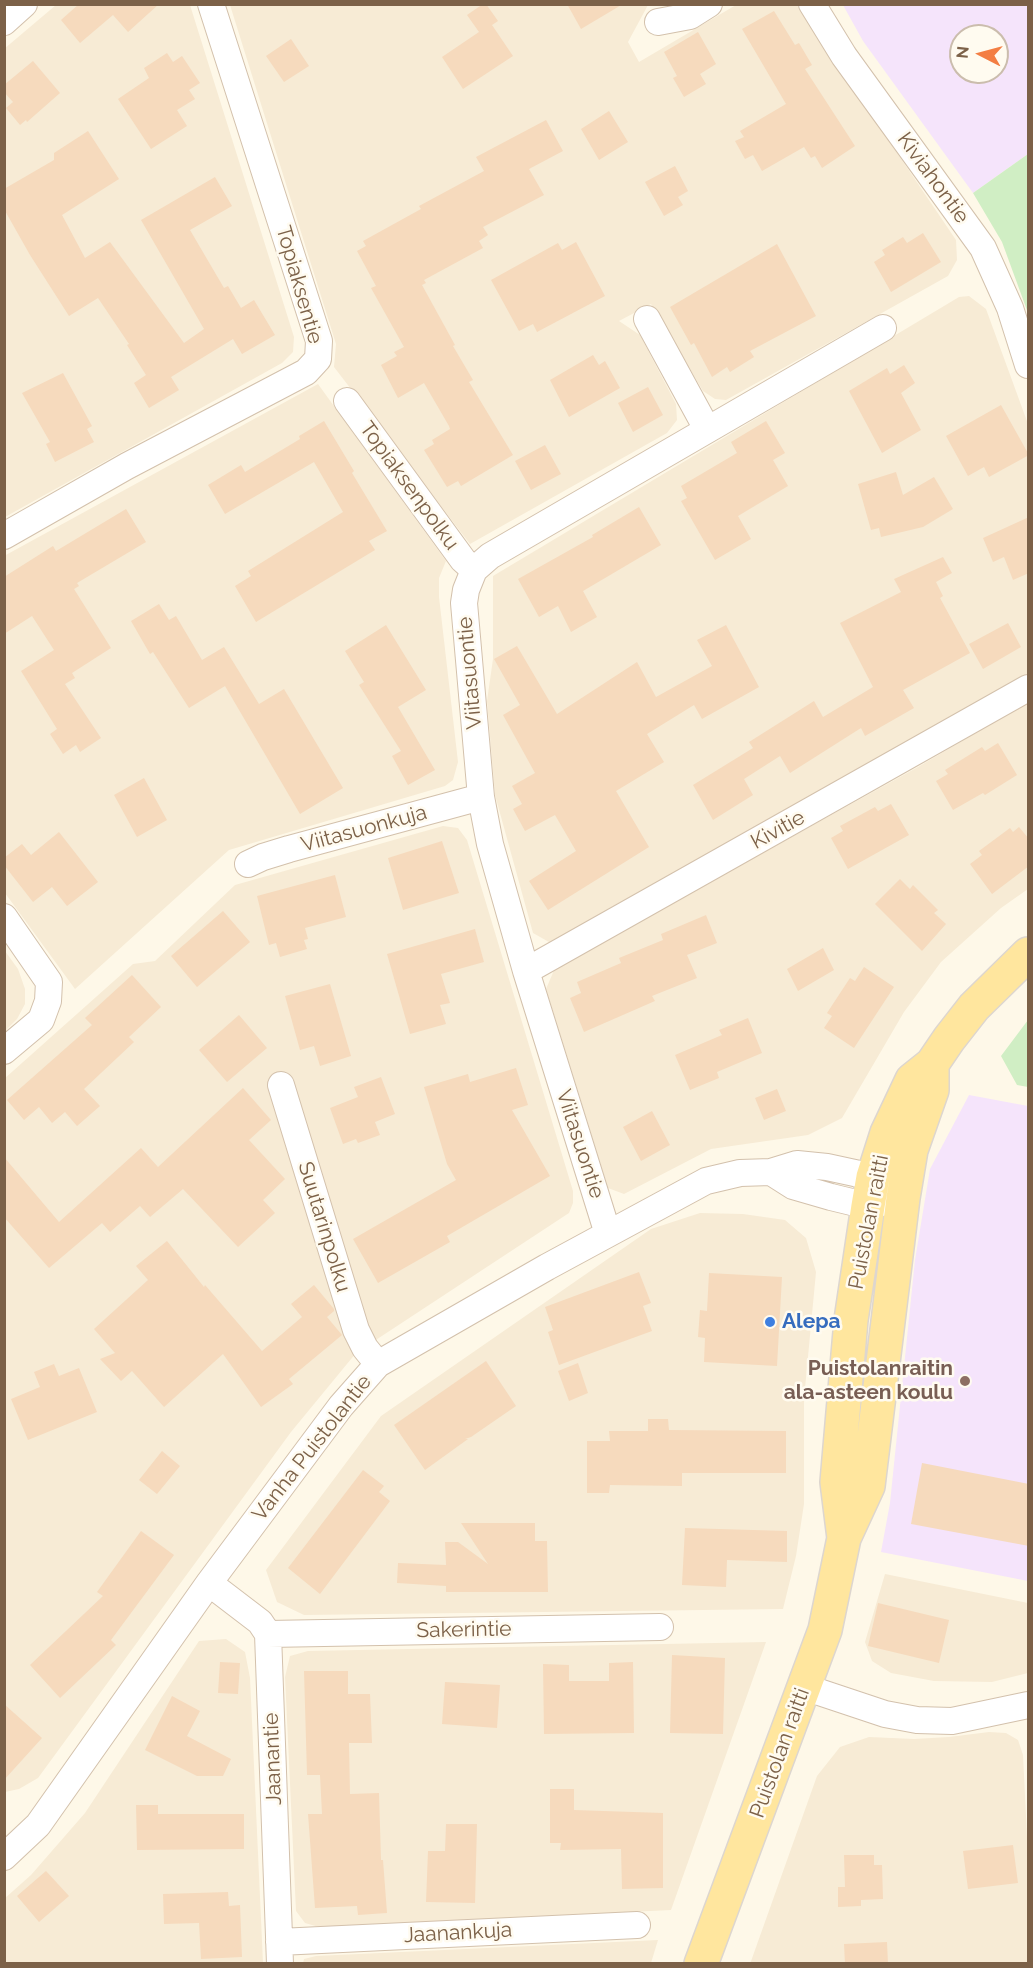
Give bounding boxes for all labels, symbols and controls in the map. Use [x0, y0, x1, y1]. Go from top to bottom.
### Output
north arrow [949, 24, 1009, 84]
text: N [953, 45, 973, 59]
street label: Kiviahontie [892, 128, 974, 228]
street label: Topiaksentie [270, 223, 328, 347]
street label: Topiaksenpolku [354, 417, 464, 555]
street label: Viitasuontie [453, 616, 487, 730]
street label: Viitasuonkuja [298, 800, 430, 858]
street label: Kivitie [747, 805, 809, 855]
street label: Viitasuontie [551, 1086, 609, 1202]
street label: Puistolan raitti [844, 1153, 894, 1291]
street label: Suutarinpolku [292, 1159, 356, 1295]
place label: Alepa [782, 1309, 841, 1335]
marker: Alepa [763, 1315, 777, 1329]
place label: Puistolanraitin ala-asteen koulu [784, 1356, 953, 1406]
street label: Vanha Puistolantie [247, 1370, 377, 1526]
marker: Puistolanraitin ala-asteen koulu [958, 1374, 972, 1388]
street label: Sakerintie [416, 1617, 512, 1643]
street label: Puistolan raitti [745, 1685, 815, 1821]
street label: Jaanantie [259, 1712, 287, 1806]
street label: Jaanankuja [403, 1918, 513, 1948]

